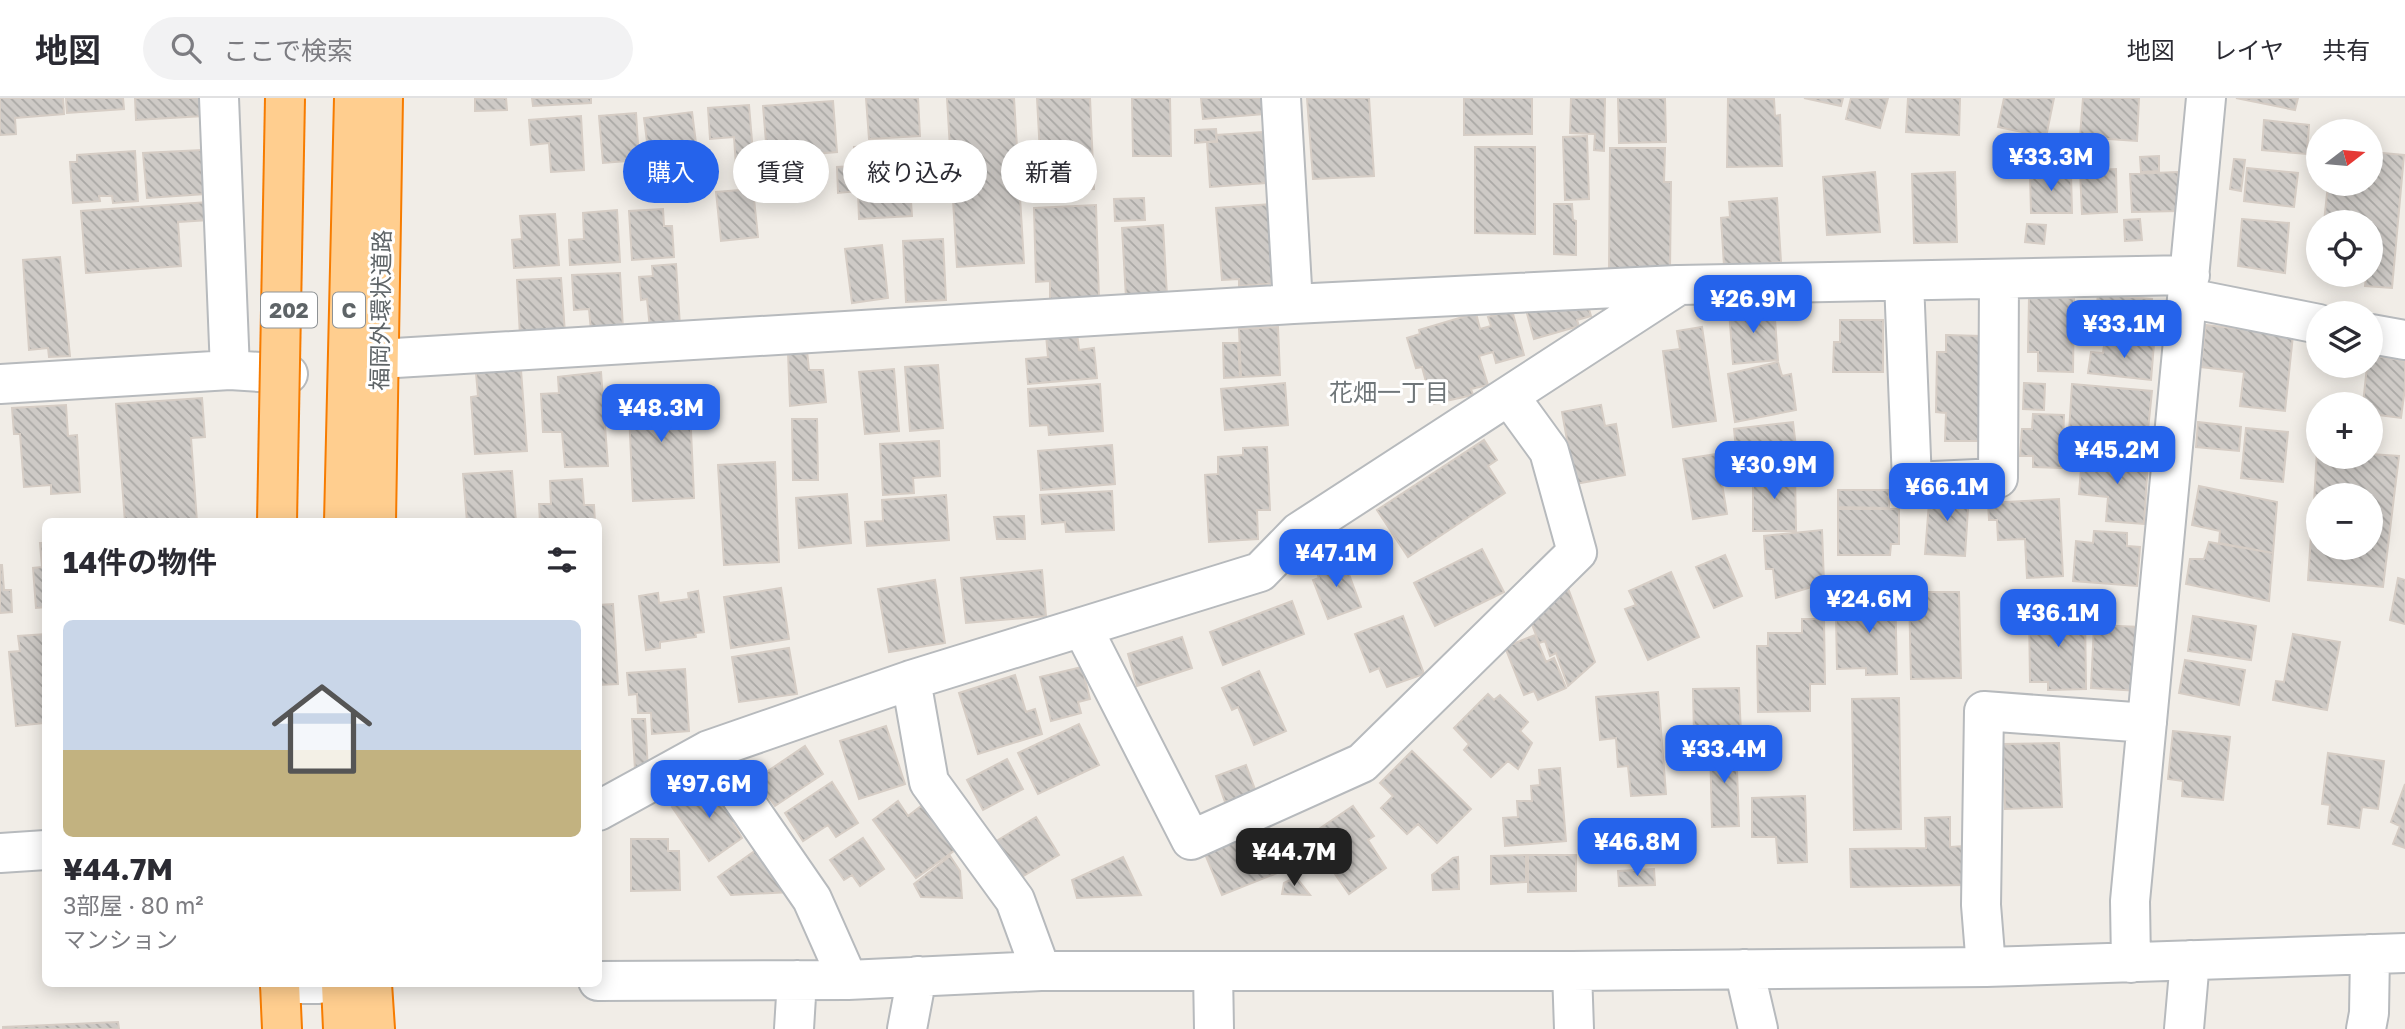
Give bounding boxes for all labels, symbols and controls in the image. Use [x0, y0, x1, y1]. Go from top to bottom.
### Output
search box [143, 17, 633, 80]
icon: search [167, 29, 205, 67]
text: 地図 [35, 30, 101, 69]
text: ここで検索 [223, 35, 353, 66]
text: 地図 [2127, 35, 2175, 64]
text: レイヤ [2213, 35, 2284, 64]
text: 共有 [2322, 35, 2370, 64]
north arrow [2306, 119, 2384, 196]
map controls [2306, 119, 2383, 560]
pin: ¥33.3M [1994, 134, 2108, 193]
chip: 購入 [623, 140, 719, 203]
chip: 賃貸 [733, 140, 829, 203]
chip: 絞り込み [843, 140, 987, 203]
chip: 新着 [1001, 140, 1097, 203]
text: ¥33.3M [2008, 142, 2094, 170]
button: locate [2306, 210, 2383, 287]
street label: 福岡外環状道路 [365, 229, 395, 391]
pin: ¥26.9M [1696, 275, 1810, 335]
text: ¥26.9M [1710, 284, 1796, 312]
road number: 202 [261, 292, 317, 328]
road number: C [333, 292, 365, 328]
pin: ¥33.1M [2067, 300, 2181, 360]
button: layers [2306, 301, 2383, 378]
text: ¥33.1M [2083, 309, 2165, 337]
district label: 花畑一丁目 [1329, 377, 1449, 406]
pin: ¥48.3M [604, 384, 718, 444]
button: + [2306, 392, 2383, 469]
text: ¥48.3M [618, 393, 704, 421]
pin: ¥45.2M [2060, 426, 2174, 486]
text: ¥45.2M [2074, 435, 2160, 463]
pin: ¥30.9M [1717, 442, 1831, 501]
text: ¥30.9M [1731, 450, 1817, 478]
pin: ¥66.1M [1890, 464, 2004, 523]
text: ¥66.1M [1905, 472, 1989, 500]
button: − [2306, 483, 2383, 560]
pin: ¥47.1M [1279, 530, 1393, 589]
text: ¥47.1M [1295, 538, 1377, 566]
icon: filters [543, 541, 581, 579]
text: 14件の物件 [63, 544, 217, 580]
pin: ¥24.6M [1812, 575, 1926, 635]
text: ¥24.6M [1826, 584, 1912, 612]
pin: ¥36.1M [2001, 589, 2115, 649]
text: ¥36.1M [2016, 598, 2100, 626]
icon: home [259, 666, 385, 792]
pin: ¥33.4M [1667, 726, 1781, 785]
text: ¥33.4M [1681, 734, 1767, 762]
pin: ¥97.6M [652, 760, 766, 820]
text: ¥97.6M [667, 769, 751, 797]
pin: ¥46.8M [1580, 818, 1694, 878]
text: ¥46.8M [1594, 827, 1680, 855]
pin: ¥44.7M [1237, 828, 1351, 888]
text: ¥44.7M [1252, 837, 1336, 865]
text: ¥44.7M [63, 851, 173, 887]
text: 3部屋 · 80 m² [63, 891, 204, 919]
text: マンション [63, 925, 178, 953]

